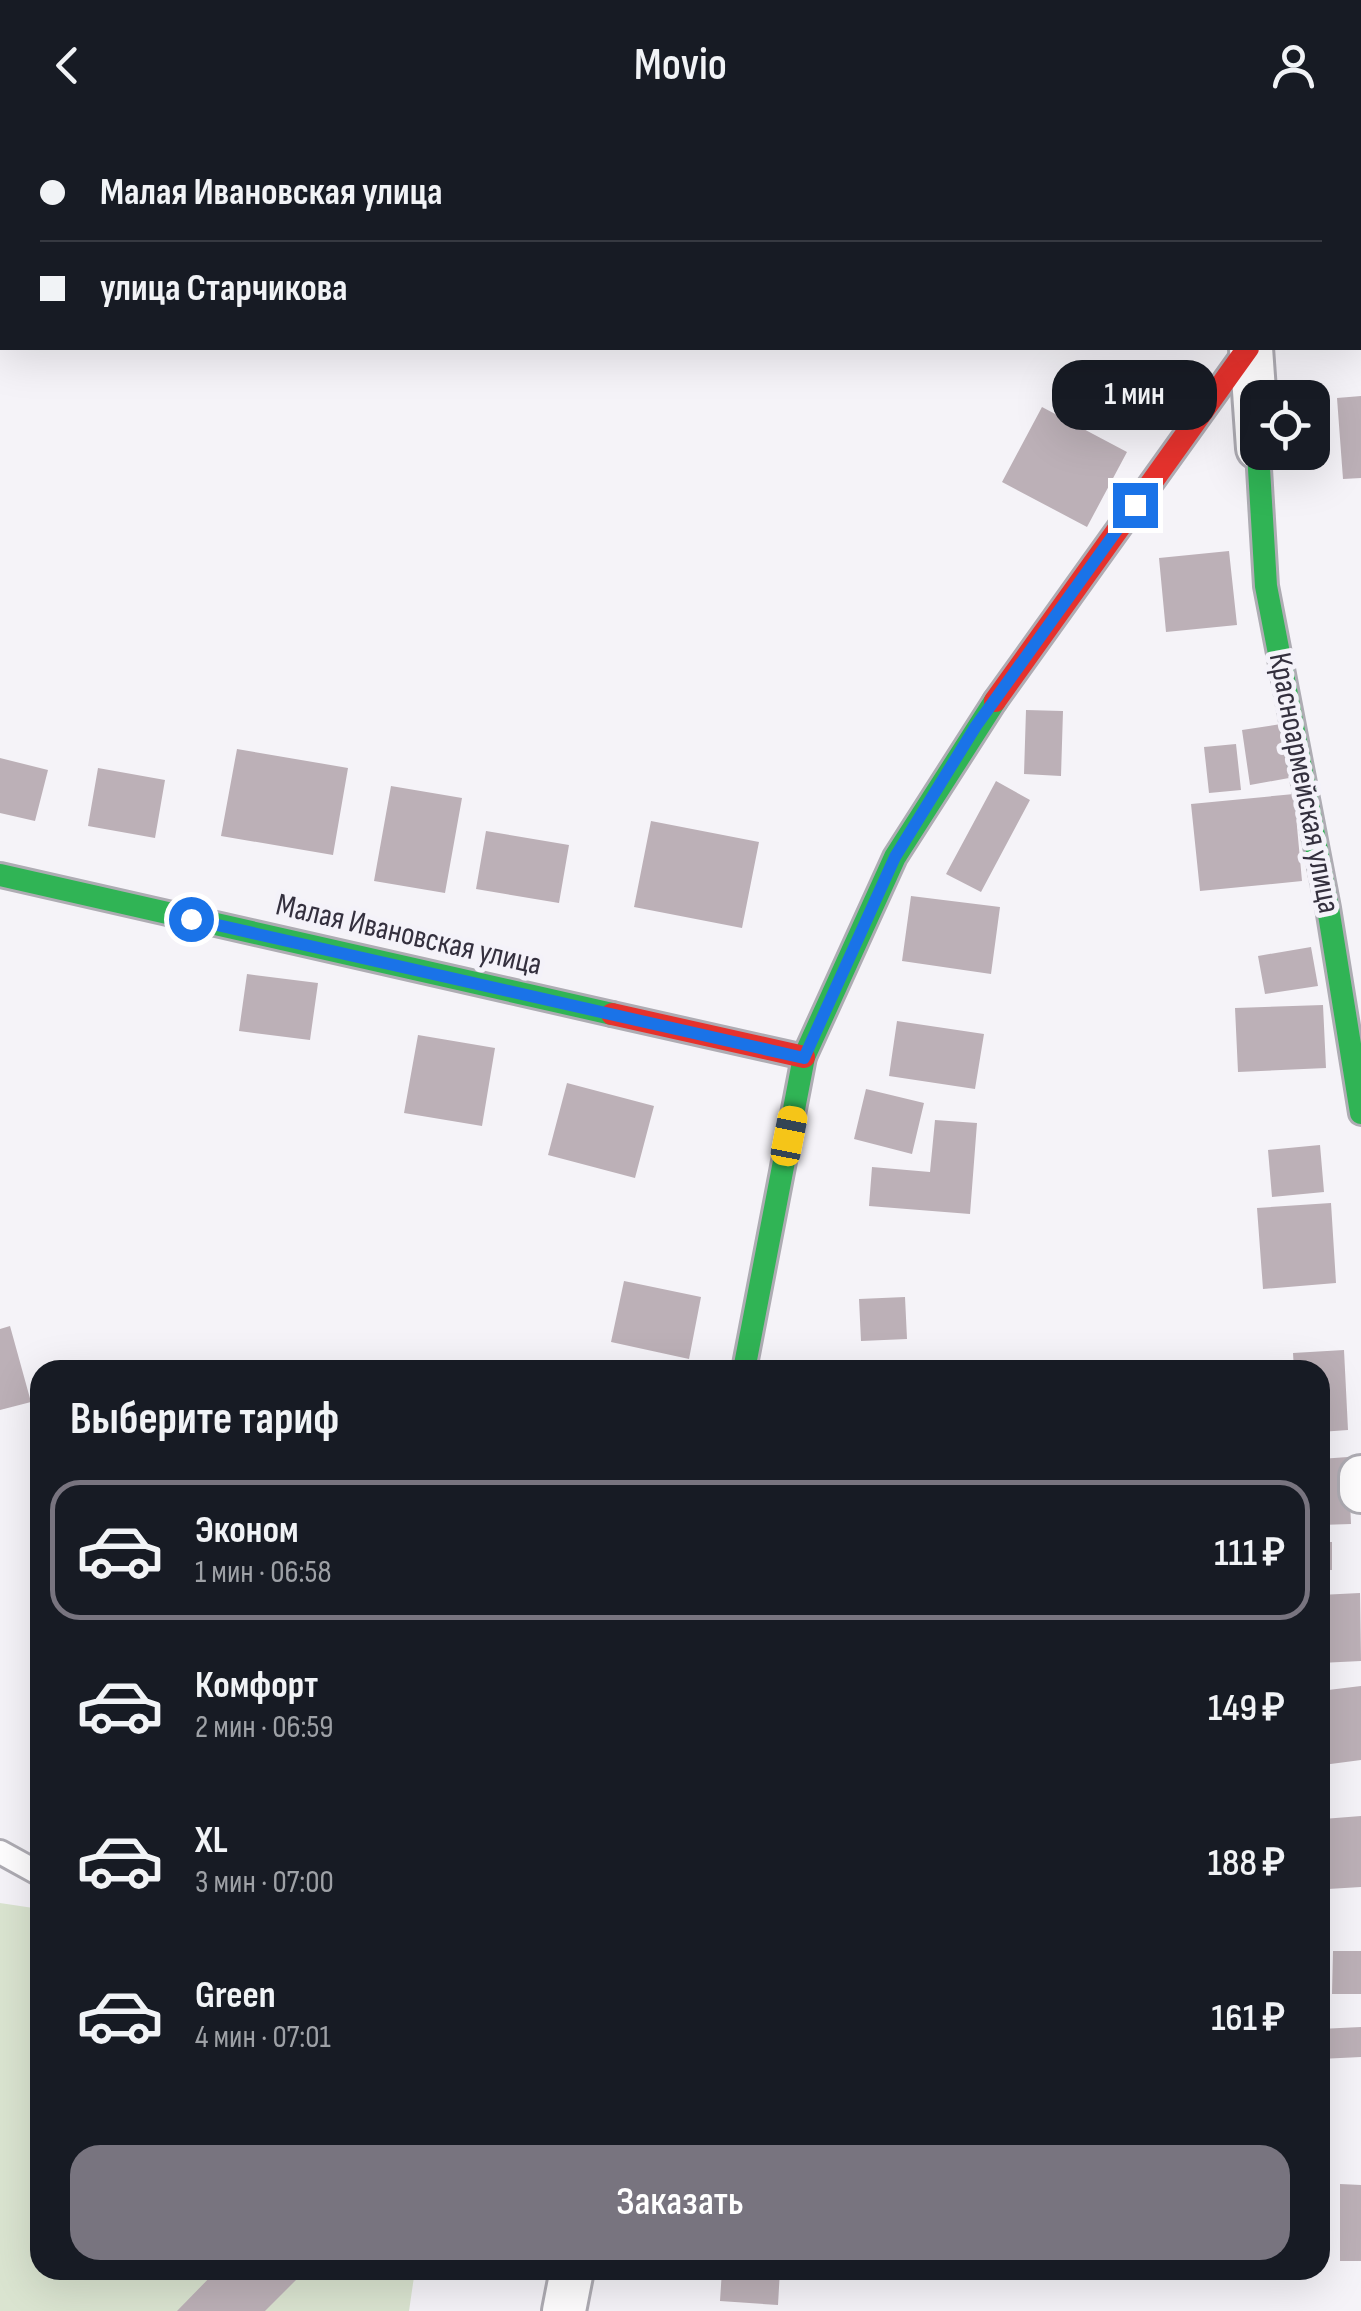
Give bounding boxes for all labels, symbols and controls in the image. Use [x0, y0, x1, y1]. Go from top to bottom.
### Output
icon: back [40, 38, 95, 93]
text: Movio [634, 38, 727, 93]
icon: person [1266, 38, 1321, 93]
text: Малая Ивановская улица [100, 170, 443, 215]
text: улица Старчикова [100, 266, 348, 311]
callout: 1 мин [1052, 360, 1218, 430]
text: 1 мин [1104, 375, 1165, 414]
map controls [1240, 380, 1330, 470]
button: locate [1240, 380, 1330, 470]
route end [1113, 483, 1158, 528]
street label: Красноармейская улица [1260, 649, 1348, 917]
street label: Малая Ивановская улица [272, 885, 546, 985]
route start [169, 897, 214, 942]
car [769, 1104, 809, 1168]
text: Выберите тариф [70, 1392, 339, 1447]
icon: car [75, 1505, 165, 1595]
text: Эконом [195, 1508, 299, 1553]
text: 111 ₽ [1214, 1531, 1285, 1576]
text: 1 мин · 06:58 [195, 1553, 331, 1592]
icon: car [75, 1660, 165, 1750]
text: Комфорт [195, 1663, 318, 1708]
text: 149 ₽ [1208, 1686, 1285, 1731]
text: 2 мин · 06:59 [195, 1708, 334, 1747]
icon: car [75, 1815, 165, 1905]
text: XL [195, 1818, 228, 1863]
text: 188 ₽ [1208, 1841, 1285, 1886]
text: 3 мин · 07:00 [195, 1863, 334, 1902]
icon: car [75, 1970, 165, 2060]
text: Green [195, 1973, 276, 2018]
text: 161 ₽ [1211, 1996, 1285, 2041]
text: 4 мин · 07:01 [195, 2018, 331, 2057]
button: Заказать [70, 2145, 1290, 2260]

